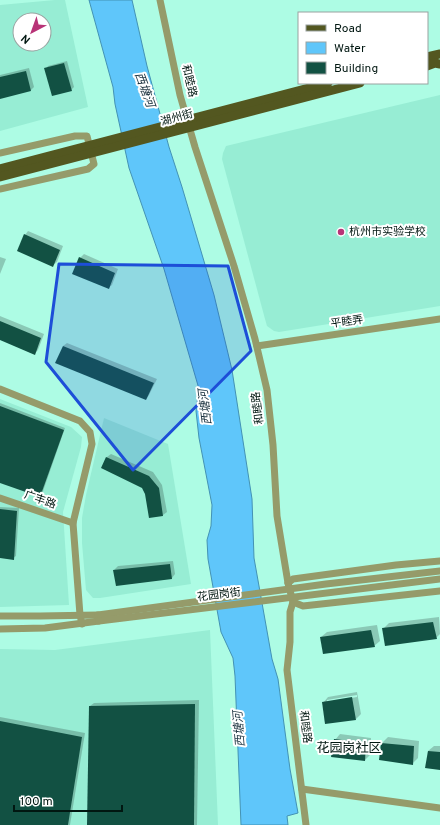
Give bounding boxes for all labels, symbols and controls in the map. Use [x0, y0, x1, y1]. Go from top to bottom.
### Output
north arrow [12, 12, 52, 52]
legend [298, 12, 428, 84]
text: Road [334, 21, 362, 37]
text: N [19, 31, 34, 47]
text: Water [334, 41, 366, 57]
text: Building [334, 61, 378, 77]
street label: 和睦路 [178, 63, 200, 99]
water label: 西塘河 [130, 70, 158, 112]
street label: 湖州街 [159, 107, 195, 129]
place label: 杭州市实验学校 [349, 225, 426, 239]
marker: 杭州市实验学校 [336, 227, 346, 237]
street label: 平睦弄 [330, 313, 364, 331]
water label: 西塘河 [196, 386, 216, 426]
street label: 和睦路 [249, 391, 267, 425]
street label: 广丰路 [22, 488, 58, 512]
street label: 花园岗街 [196, 585, 242, 605]
water label: 西塘河 [230, 708, 250, 748]
street label: 和睦路 [296, 710, 314, 744]
district label: 花园岗社区 [316, 741, 382, 757]
scale bar [14, 787, 122, 813]
text: 100 m [20, 794, 53, 810]

